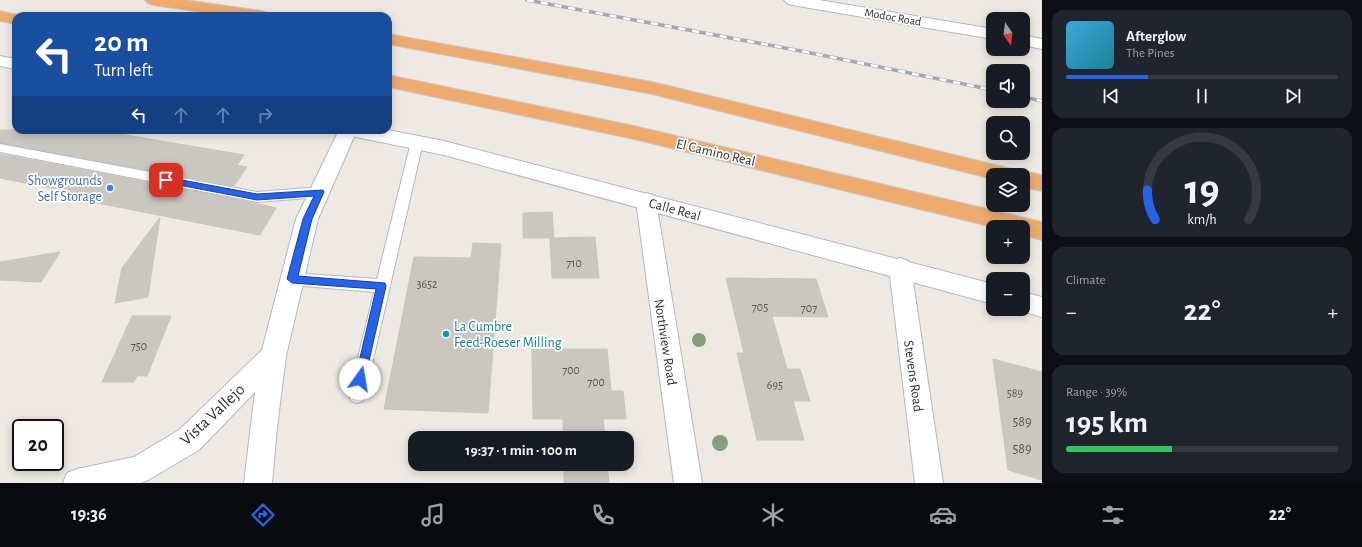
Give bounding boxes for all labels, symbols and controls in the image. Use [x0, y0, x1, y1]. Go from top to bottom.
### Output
street label: Modoc Road [864, 6, 922, 28]
north arrow [986, 12, 1030, 56]
map controls [986, 12, 1030, 316]
icon: left [28, 28, 80, 80]
text: 20 m [94, 29, 149, 57]
text: Afterglow [1126, 29, 1186, 44]
text: The Pines [1126, 47, 1175, 60]
text: Turn left [94, 62, 153, 80]
button: sound [986, 64, 1030, 108]
icon: previous [1100, 85, 1122, 107]
icon: pause [1191, 85, 1213, 107]
icon: next [1282, 85, 1304, 107]
icon: left [128, 104, 150, 126]
icon: ahead [170, 104, 192, 126]
icon: ahead [212, 104, 234, 126]
icon: right [254, 104, 276, 126]
button: search [986, 116, 1030, 160]
street label: El Camino Real [675, 137, 757, 169]
pin [149, 163, 183, 197]
button: layers [986, 168, 1030, 212]
icon: arrive [155, 169, 177, 191]
text: 19 [1184, 170, 1220, 211]
place label: Showgrounds Self Storage [28, 174, 102, 204]
marker: Showgrounds Self Storage [105, 183, 115, 193]
street label: Calle Real [647, 196, 702, 224]
text: km/h [1187, 213, 1217, 227]
button: + [986, 220, 1030, 264]
house number: 710 [566, 257, 582, 269]
button: − [986, 272, 1030, 316]
text: Climate [1066, 274, 1105, 287]
house number: 3652 [416, 278, 438, 290]
text: 22° [1183, 296, 1221, 326]
street label: Northview Road [651, 298, 679, 386]
house number: 705 [752, 301, 768, 313]
text: − [1066, 301, 1077, 323]
text: + [1327, 301, 1338, 323]
house number: 707 [801, 302, 817, 314]
place label: La Cumbre Feed-Roeser Milling [454, 320, 562, 350]
marker: La Cumbre Feed-Roeser Milling [441, 329, 451, 339]
street label: Stevens Road [901, 339, 925, 413]
house number: 750 [131, 340, 147, 352]
position arrow [339, 358, 381, 400]
house number: 700 [562, 364, 580, 376]
house number: 700 [587, 376, 605, 388]
house number: 695 [767, 379, 783, 391]
street label: Vista Vallejo [177, 380, 249, 449]
text: Range · 39% [1066, 386, 1127, 399]
house number: 589 [1007, 387, 1024, 399]
text: 195 km [1066, 408, 1148, 438]
house number: 589 [1012, 415, 1032, 429]
speed limit sign: 20 [12, 419, 64, 471]
house number: 589 [1012, 442, 1032, 456]
text: 19:37 · 1 min · 100 m [465, 443, 577, 458]
icon: directions [249, 501, 277, 529]
icon: music [419, 501, 447, 529]
icon: phone [589, 501, 617, 529]
icon: climate [759, 501, 787, 529]
icon: car [929, 501, 957, 529]
icon: filters [1099, 501, 1127, 529]
text: 19:36 [71, 506, 107, 524]
text: 22° [1269, 506, 1291, 524]

